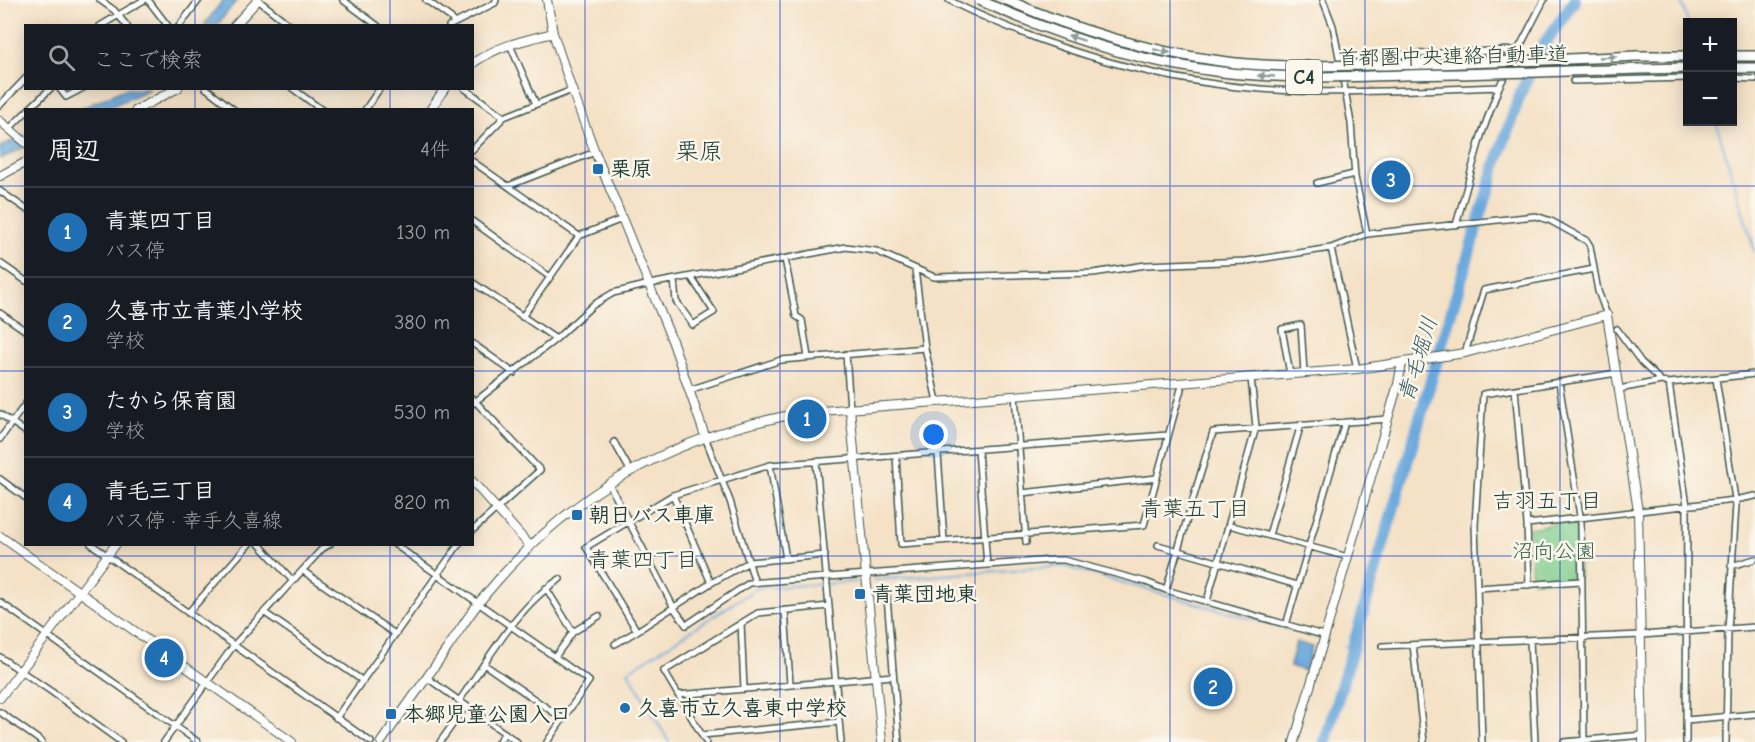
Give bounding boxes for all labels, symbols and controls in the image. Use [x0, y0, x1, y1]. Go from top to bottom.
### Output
map controls [1683, 18, 1737, 126]
button: + [1683, 18, 1737, 72]
search box [24, 24, 474, 90]
one-way arrow [1067, 33, 1085, 43]
icon: search [45, 41, 78, 74]
street label: 首都圏中央連絡自動車道 [1337, 42, 1569, 70]
text: ここで検索 [93, 47, 203, 73]
one-way arrow [1153, 47, 1172, 56]
one-way arrow [1599, 53, 1618, 62]
road number: C4 [1286, 60, 1322, 94]
one-way arrow [1257, 71, 1276, 80]
button: − [1683, 72, 1737, 126]
text: 周辺 [48, 136, 100, 166]
district label: 栗原 [675, 137, 723, 165]
text: 4件 [420, 138, 450, 161]
place label: 栗原 [610, 157, 652, 181]
pin: 3 [1372, 158, 1410, 202]
marker: 栗原 [591, 162, 605, 176]
text: 青葉四丁目 [105, 208, 215, 234]
text: 1 [64, 221, 71, 244]
text: 130 m [397, 221, 450, 244]
text: バス停 [105, 239, 165, 262]
text: 久喜市立青葉小学校 [105, 298, 303, 324]
text: 2 [63, 311, 72, 334]
text: 380 m [394, 311, 450, 334]
water label: 青毛堀川 [1393, 313, 1443, 405]
text: 学校 [105, 329, 145, 352]
text: たから保育園 [105, 388, 237, 414]
pin: 1 [788, 396, 826, 442]
text: 3 [63, 401, 72, 424]
text: 530 m [394, 401, 450, 424]
text: 学校 [105, 419, 145, 442]
your location [919, 420, 948, 449]
text: 青毛三丁目 [105, 478, 215, 504]
district label: 吉羽五丁目 [1492, 488, 1602, 514]
text: 4 [63, 491, 72, 514]
text: 820 m [394, 491, 450, 514]
district label: 青葉五丁目 [1140, 496, 1250, 522]
place label: 朝日バス車庫 [589, 503, 715, 527]
marker: 朝日バス車庫 [570, 508, 584, 522]
text: バス停 · 幸手久喜線 [105, 509, 282, 532]
park label: 沼向公園 [1512, 539, 1596, 563]
district label: 青葉四丁目 [588, 547, 698, 573]
place label: 青葉団地東 [872, 582, 977, 606]
marker: 青葉団地東 [853, 587, 867, 601]
pin: 4 [144, 636, 184, 680]
pin: 2 [1194, 664, 1232, 710]
place label: 久喜市立久喜東中学校 [637, 696, 847, 720]
marker: 久喜市立久喜東中学校 [618, 701, 632, 715]
place label: 本郷児童公園入口 [403, 702, 571, 726]
marker: 本郷児童公園入口 [384, 707, 398, 721]

